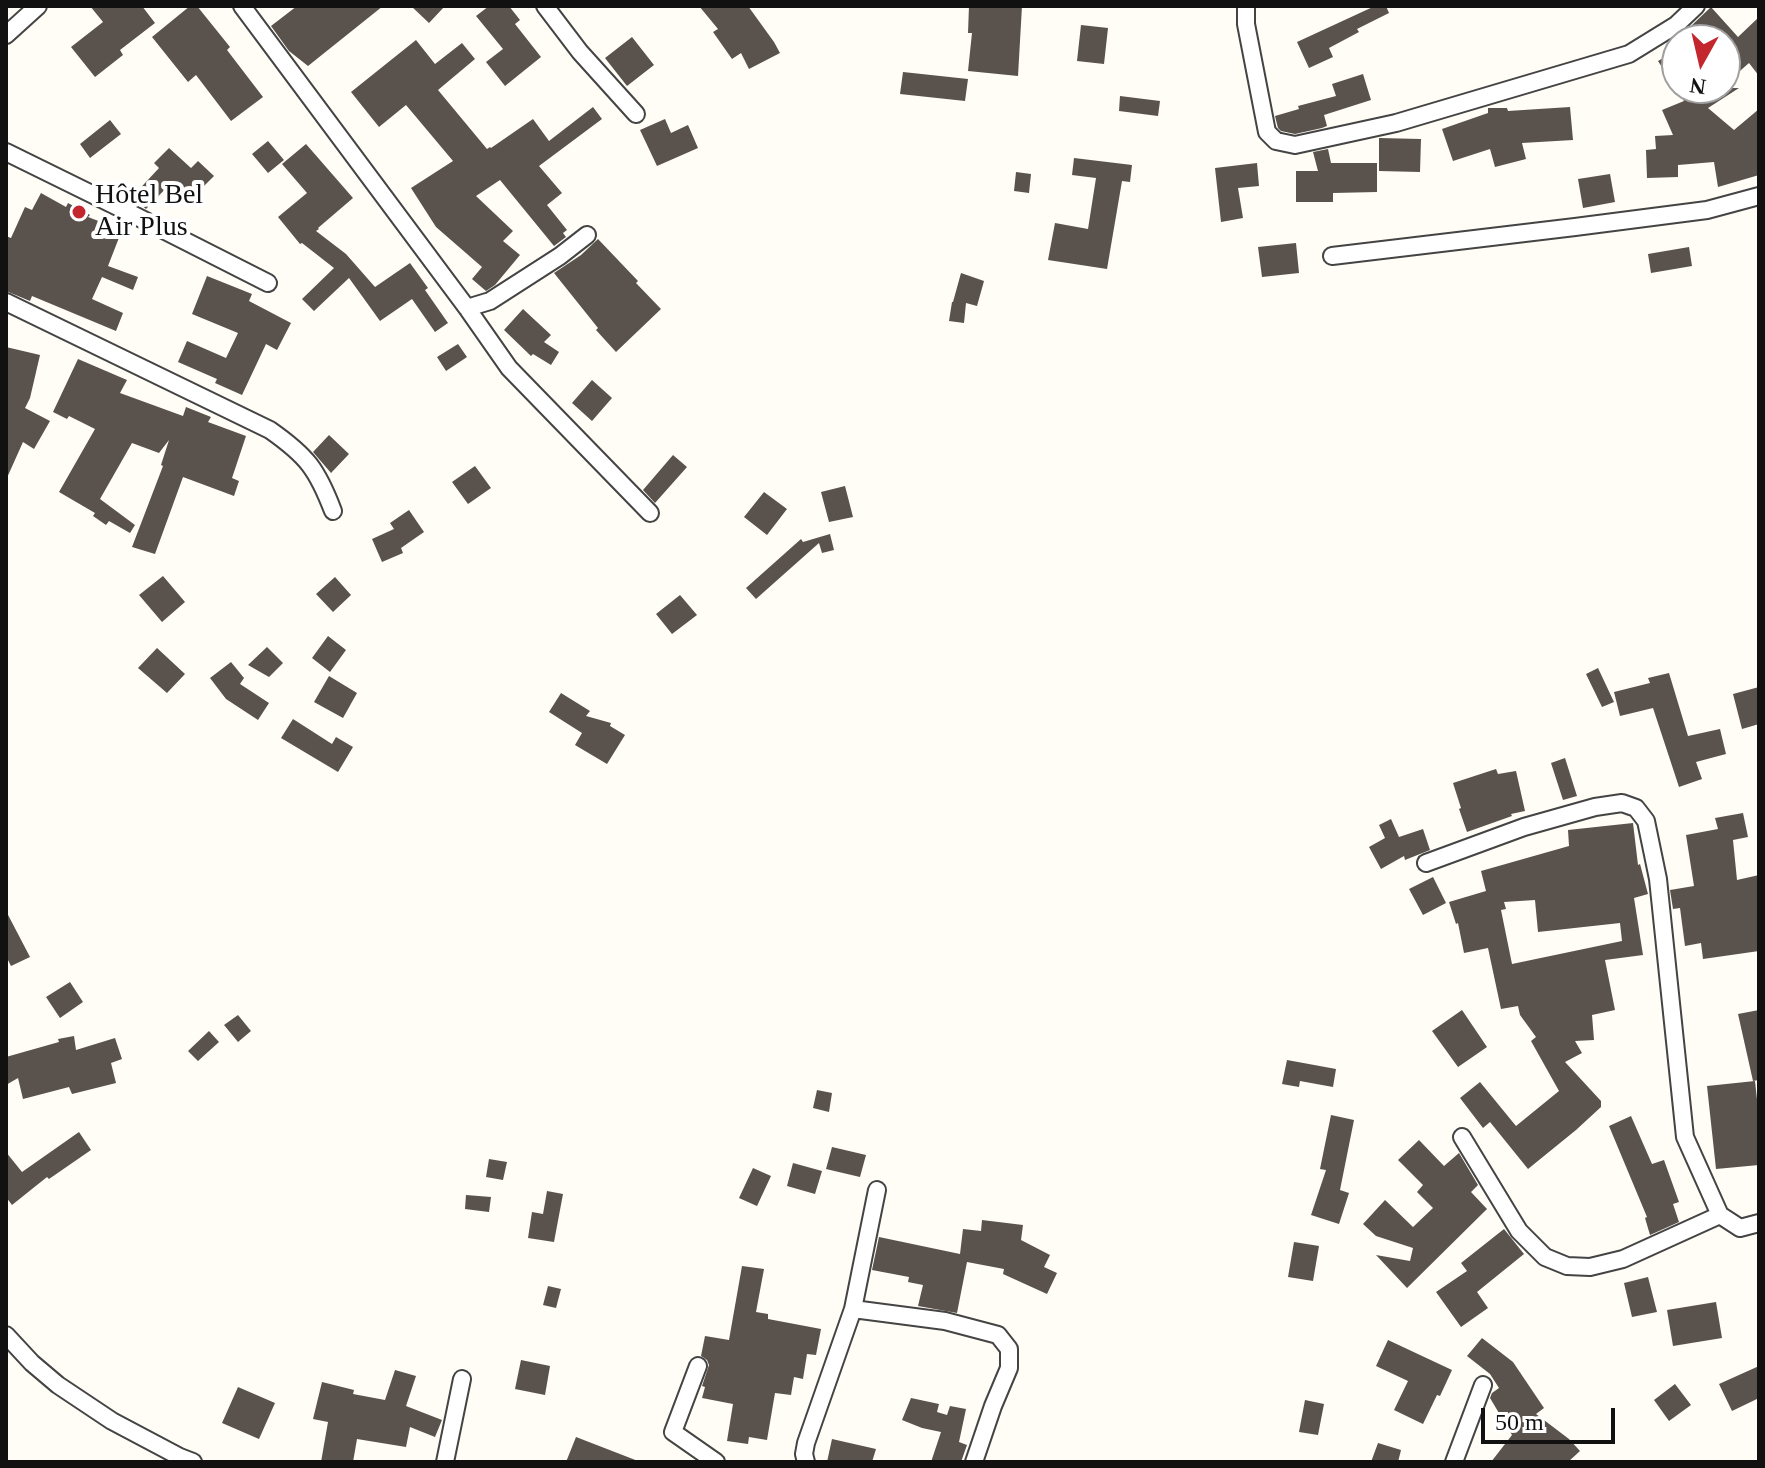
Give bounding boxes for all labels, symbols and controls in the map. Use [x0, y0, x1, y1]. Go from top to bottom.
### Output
north arrow [1661, 24, 1741, 104]
text: N [1688, 73, 1707, 100]
place label: Hôtel Bel Air Plus [95, 179, 203, 245]
marker: Hôtel Bel Air Plus [70, 203, 88, 221]
scale bar [1485, 1392, 1619, 1442]
text: 50 m [1495, 1409, 1544, 1435]

